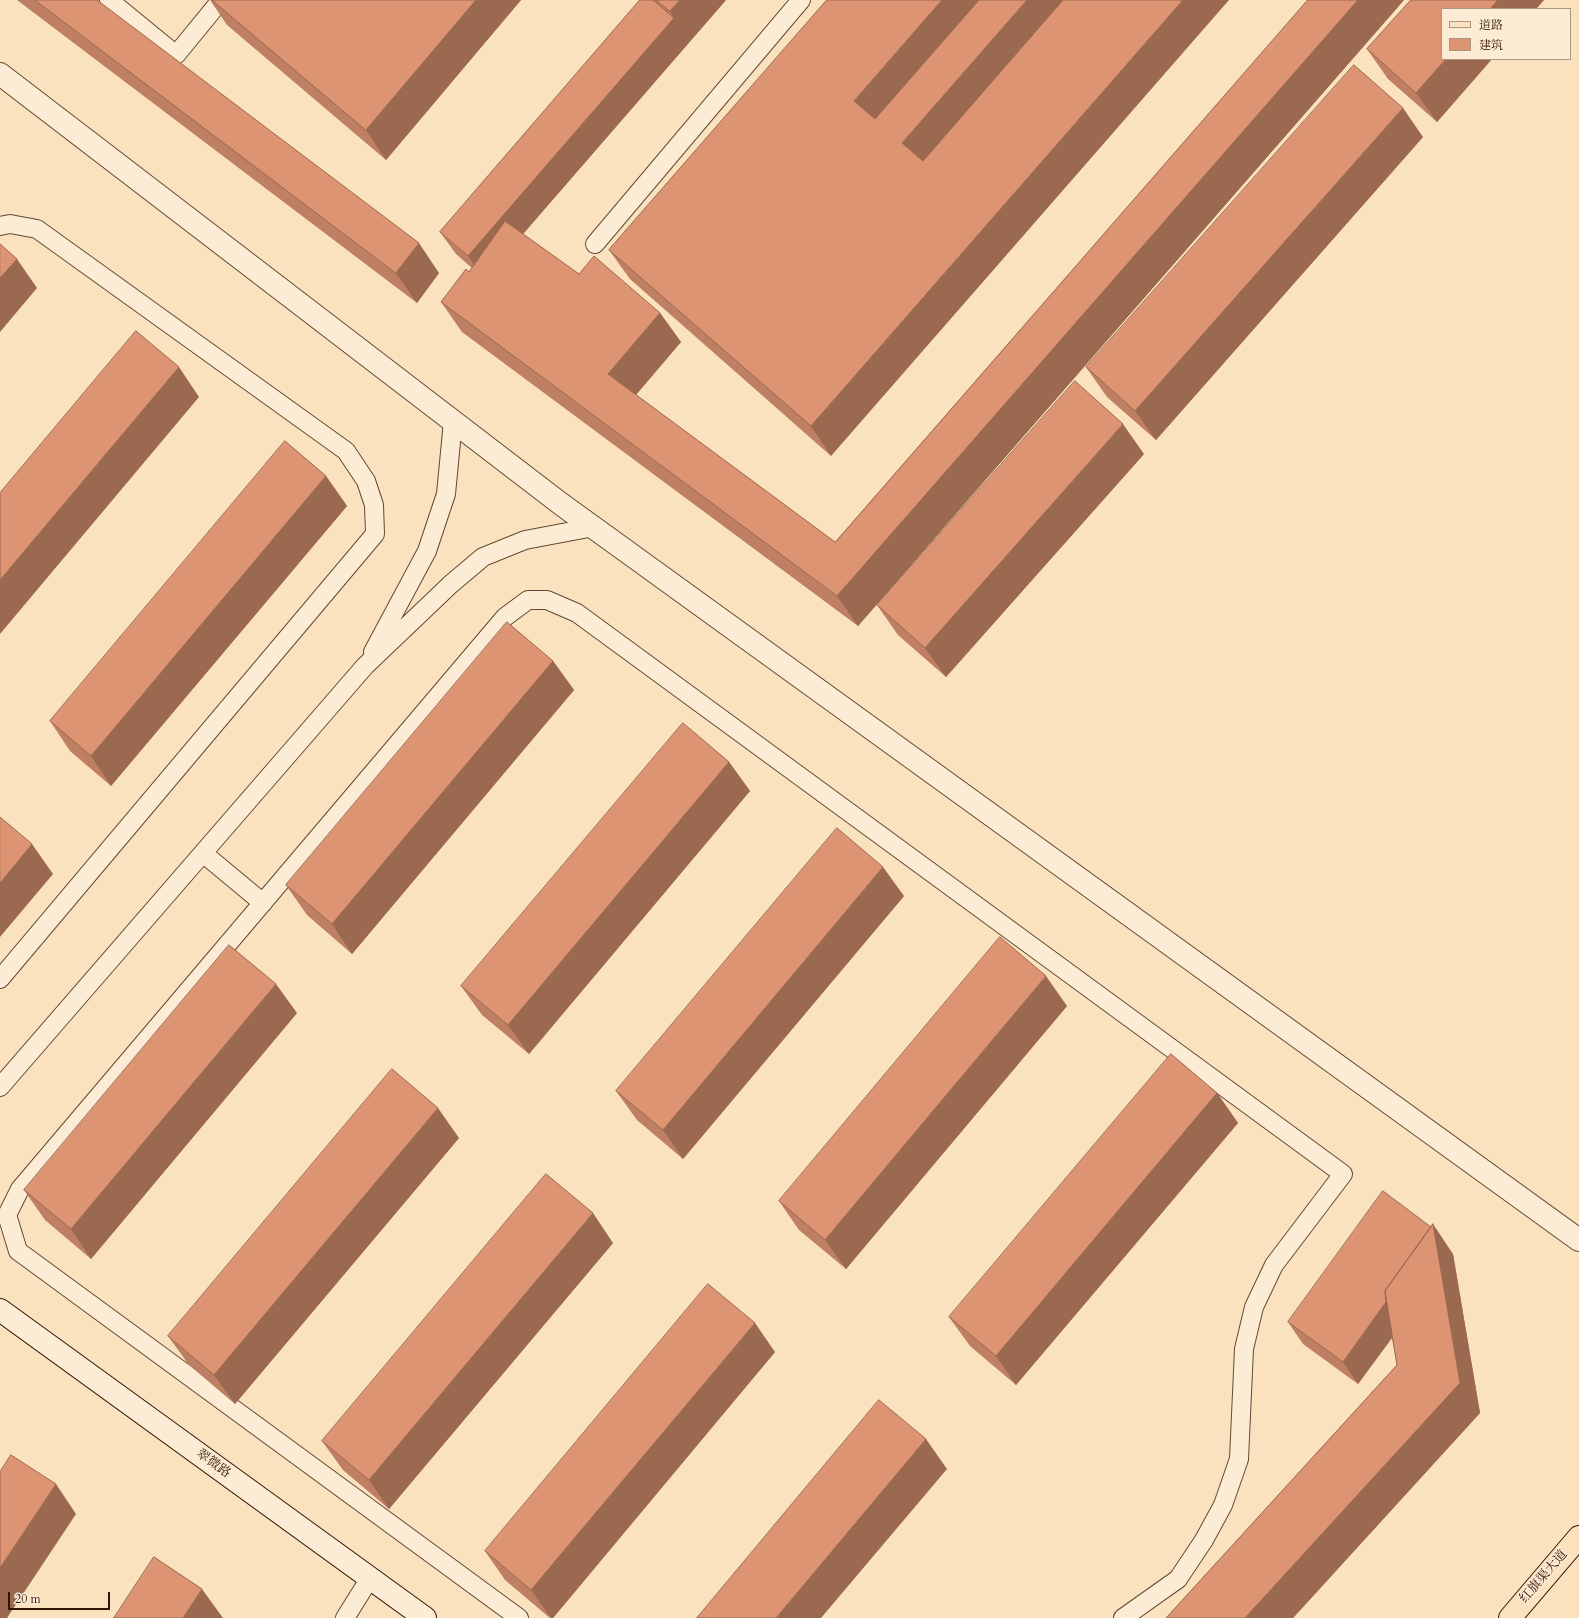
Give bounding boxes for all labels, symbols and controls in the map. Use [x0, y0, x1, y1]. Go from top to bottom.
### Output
legend [1441, 8, 1571, 60]
text: 道路 [1479, 17, 1503, 33]
text: 建筑 [1479, 37, 1503, 53]
street label: 翠微路 [193, 1446, 233, 1482]
street label: 红旗渠大道 [1517, 1547, 1571, 1607]
scale bar [10, 1584, 112, 1610]
text: 20 m [15, 1591, 41, 1607]

